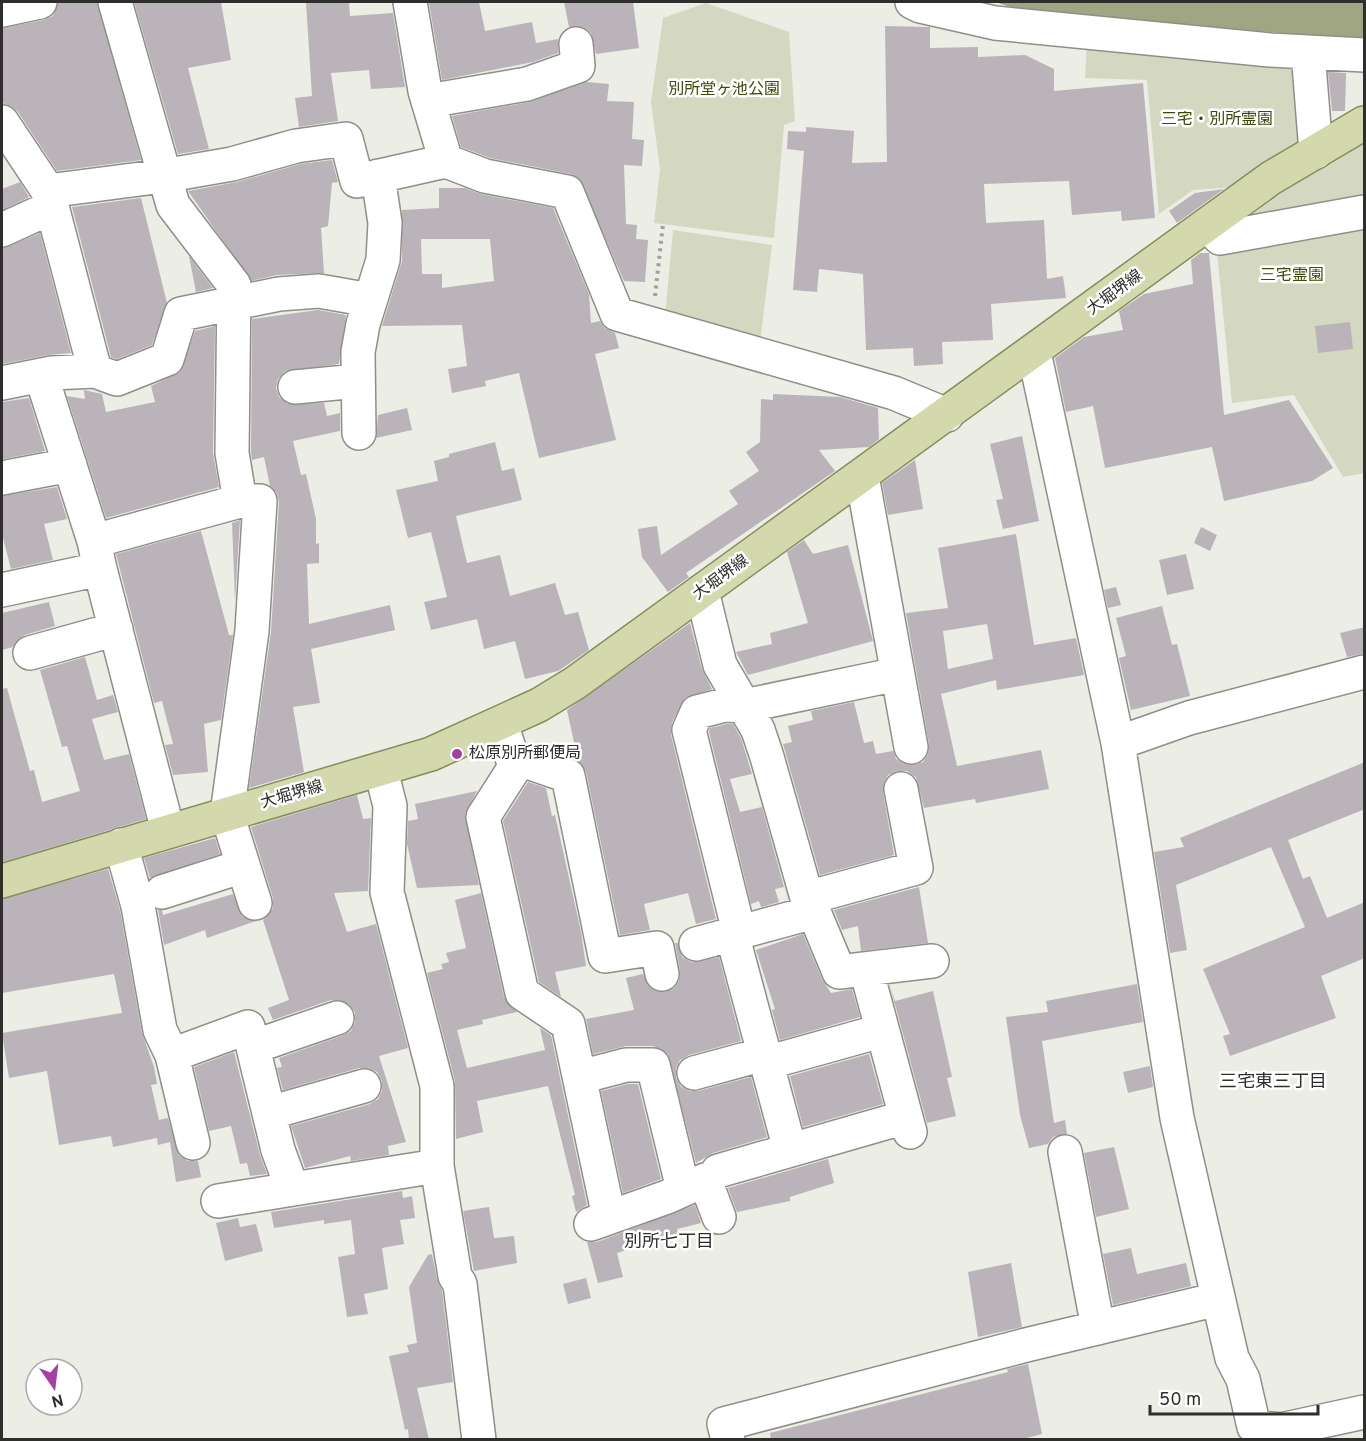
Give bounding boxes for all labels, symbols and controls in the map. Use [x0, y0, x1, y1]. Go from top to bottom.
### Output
park label: 別所堂ヶ池公園 [668, 80, 780, 100]
park label: 三宅・別所霊園 [1161, 110, 1273, 130]
street label: 大堀堺線 [1083, 266, 1147, 320]
park label: 三宅霊園 [1260, 266, 1324, 286]
street label: 大堀堺線 [689, 551, 753, 605]
place label: 松原別所郵便局 [469, 744, 581, 764]
marker: 松原別所郵便局 [450, 747, 464, 761]
street label: 大堀堺線 [258, 777, 326, 813]
district label: 三宅東三丁目 [1219, 1071, 1327, 1094]
district label: 別所七丁目 [624, 1231, 714, 1254]
north arrow [24, 1357, 84, 1417]
scale bar [1150, 1378, 1318, 1416]
text: N [49, 1389, 65, 1411]
text: 50 m [1159, 1389, 1201, 1412]

